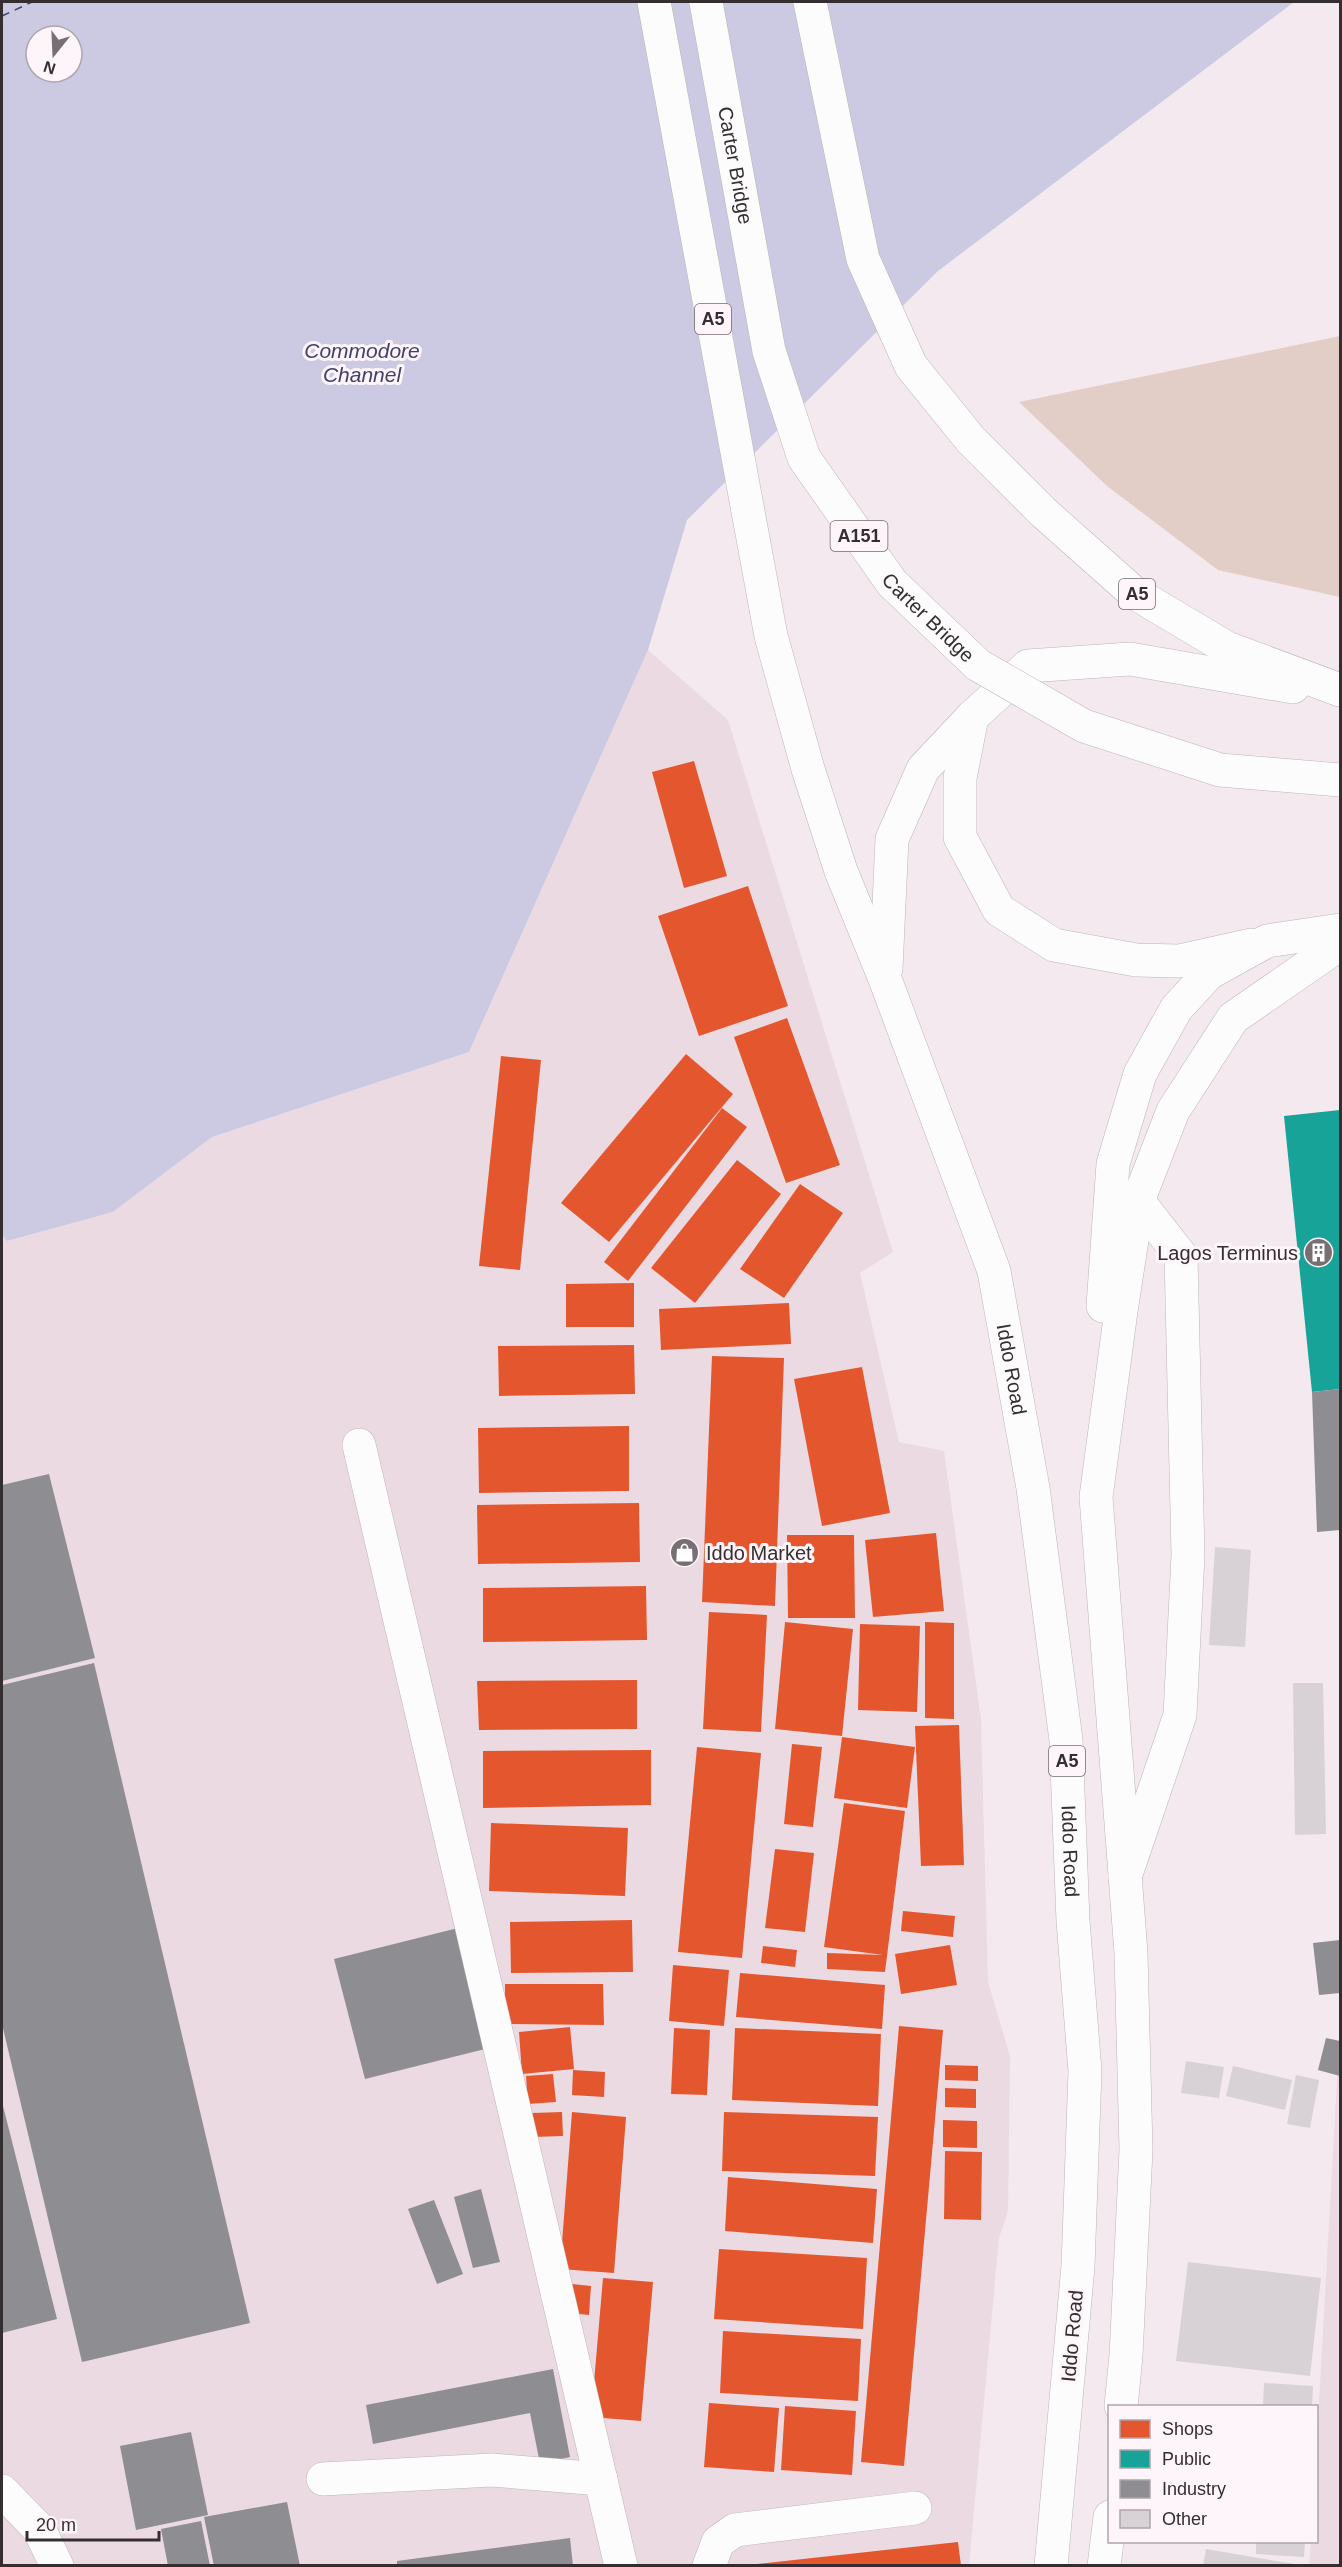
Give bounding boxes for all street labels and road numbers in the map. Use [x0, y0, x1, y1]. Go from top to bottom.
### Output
street label: Carter Bridge [714, 105, 757, 226]
road number: A5 [695, 304, 731, 334]
road number: A151 [830, 521, 888, 551]
street label: Carter Bridge [877, 569, 979, 666]
road number: A5 [1119, 579, 1155, 609]
street label: Iddo Road [993, 1322, 1031, 1417]
road number: A5 [1049, 1746, 1085, 1776]
street label: Iddo Road [1058, 1804, 1083, 1898]
street label: Iddo Road [1057, 2289, 1087, 2383]

